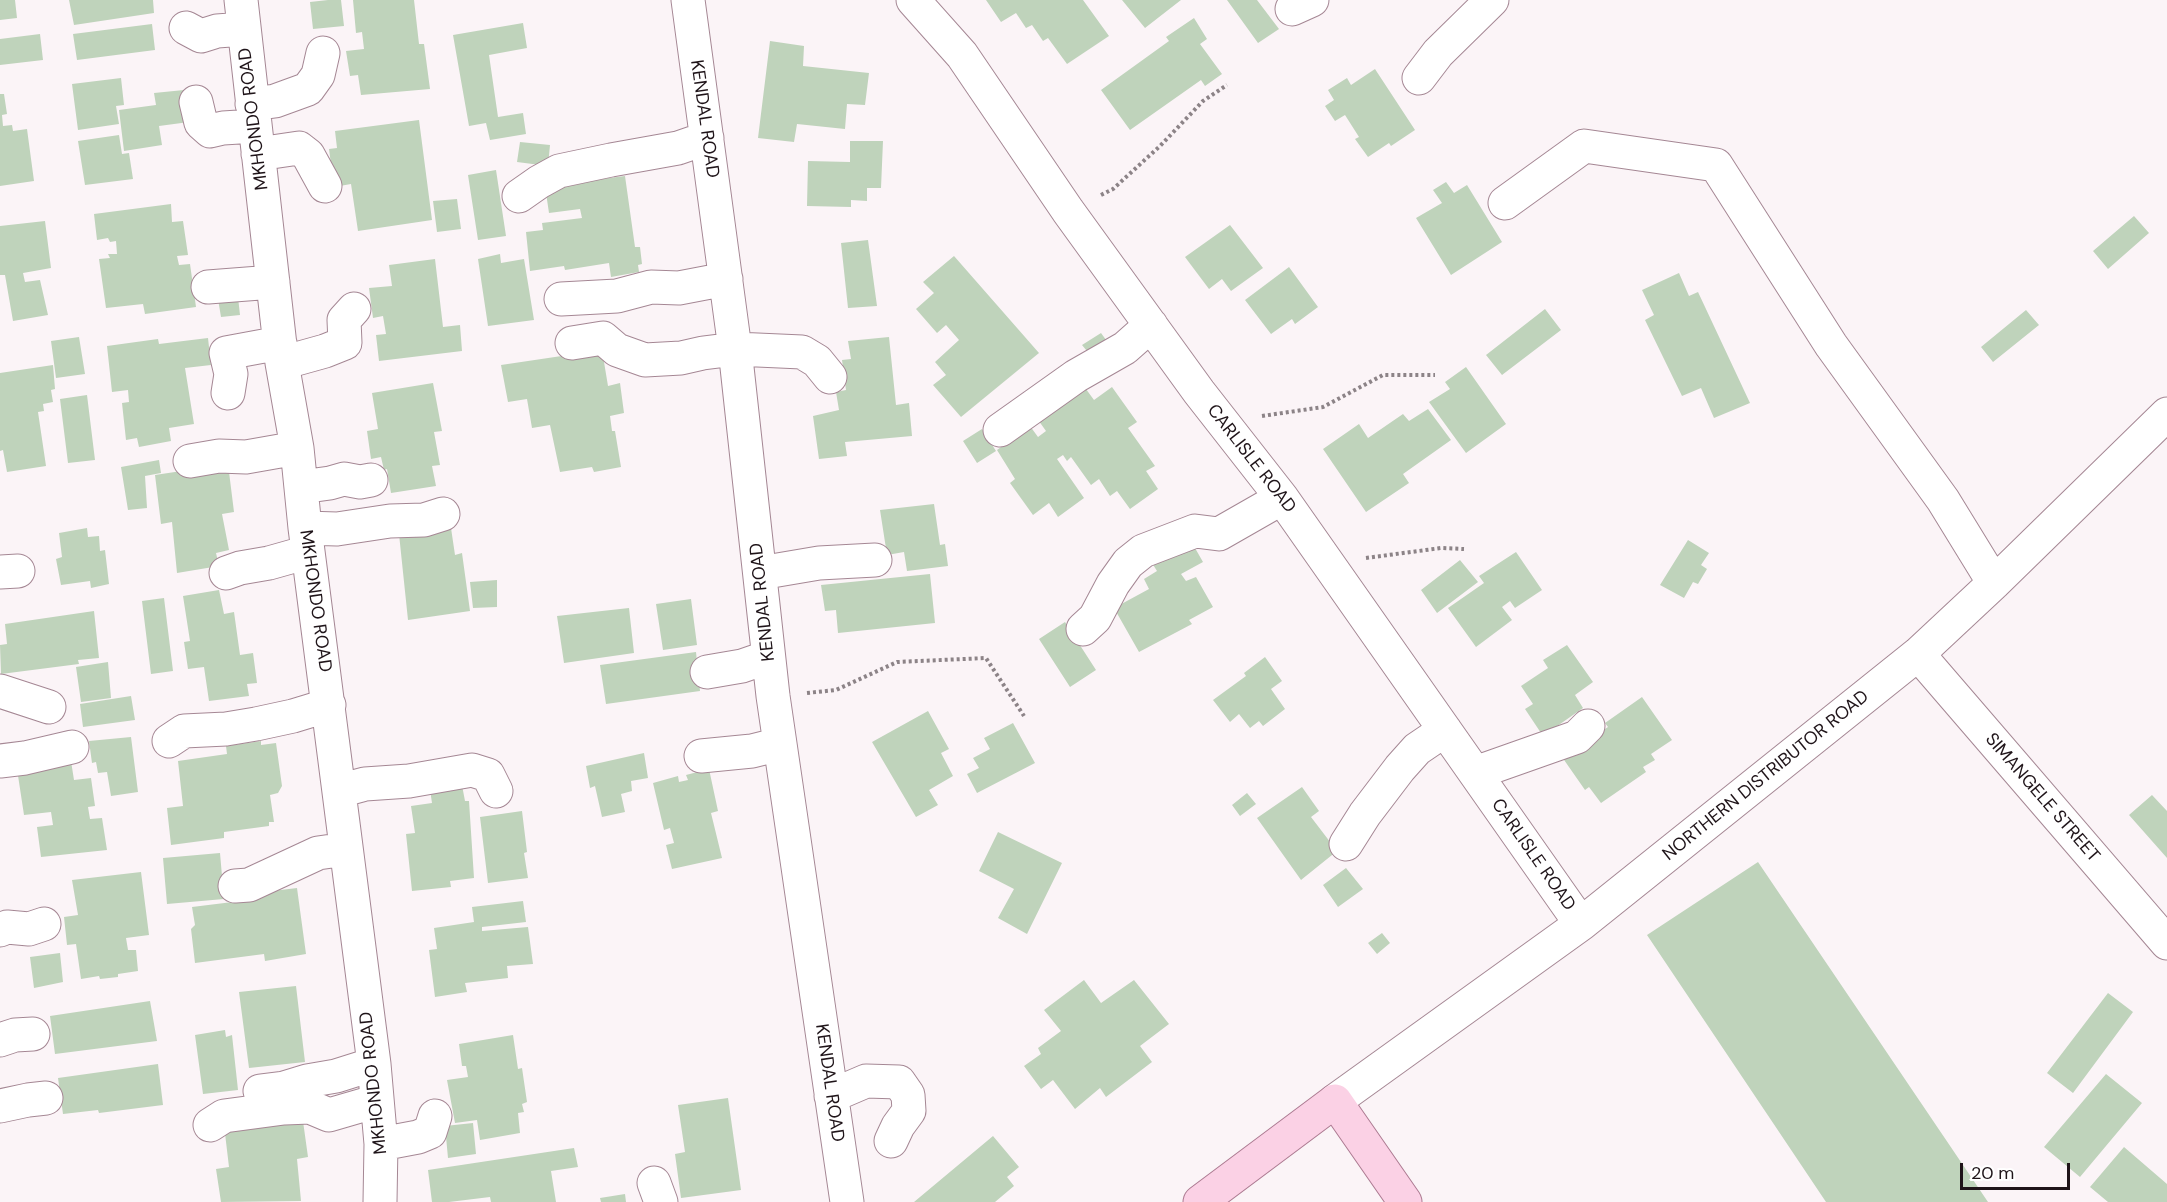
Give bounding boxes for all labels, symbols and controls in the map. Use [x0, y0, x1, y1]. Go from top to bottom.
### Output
street label: MKHONDO ROAD [235, 46, 273, 192]
street label: KENDAL ROAD [685, 59, 723, 179]
street label: CARLISLE ROAD [1202, 400, 1300, 518]
street label: MKHONDO ROAD [294, 528, 336, 674]
street label: KENDAL ROAD [746, 542, 780, 662]
street label: NORTHERN DISTRIBUTOR ROAD [1659, 686, 1873, 866]
street label: SIMANGELE STREET [1980, 729, 2104, 867]
street label: CARLISLE ROAD [1486, 795, 1580, 915]
street label: MKHONDO ROAD [356, 1011, 392, 1155]
street label: KENDAL ROAD [810, 1023, 848, 1143]
scale bar [1963, 1151, 2072, 1189]
text: 20 m [1971, 1161, 2014, 1185]

